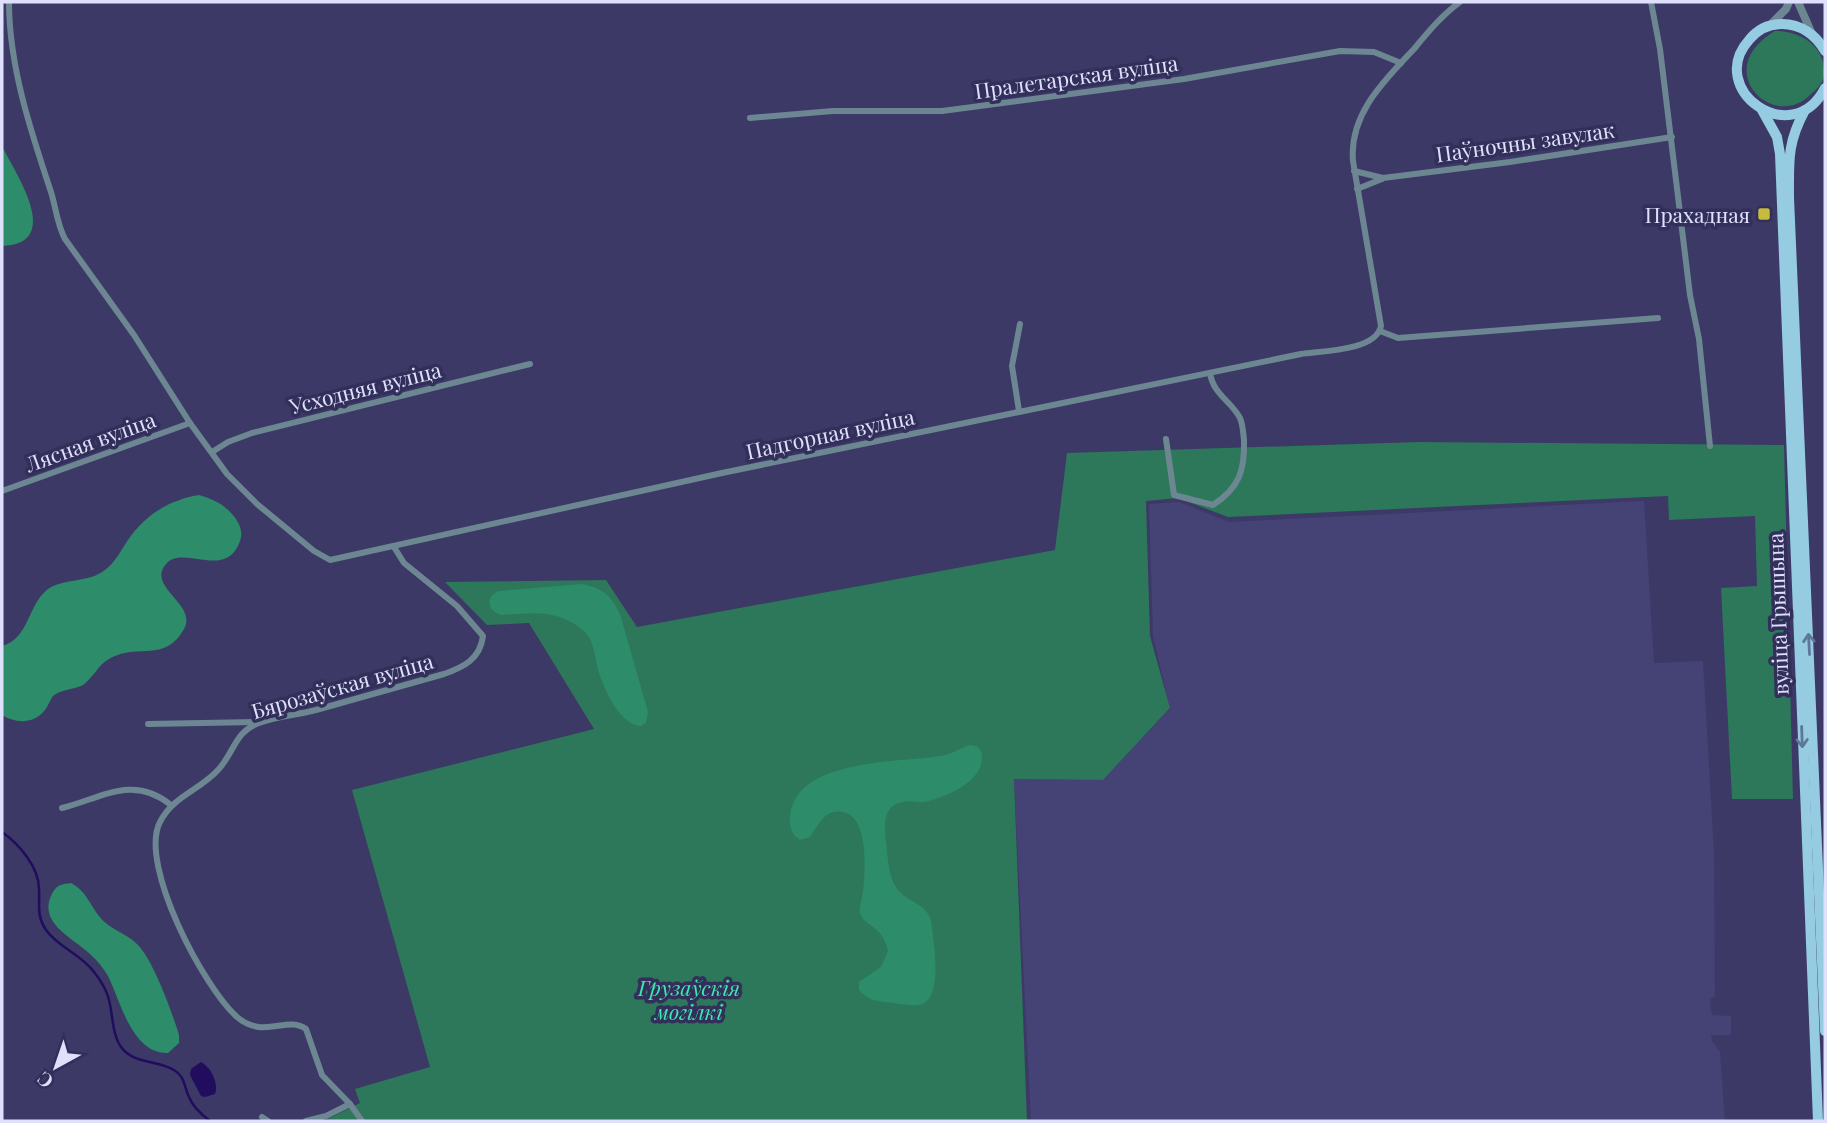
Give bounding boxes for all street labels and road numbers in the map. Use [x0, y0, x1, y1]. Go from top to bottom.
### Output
street label: Пралетарская вуліца [972, 48, 1180, 104]
street label: Паўночны завулак [1434, 115, 1616, 167]
street label: Усходняя вуліца [285, 354, 444, 420]
street label: Падгорная вуліца [743, 401, 917, 465]
street label: Лясная вуліца [20, 404, 160, 478]
street label: вуліца Грышына [1760, 532, 1794, 696]
street label: Бярозаўская вуліца [248, 646, 437, 724]

